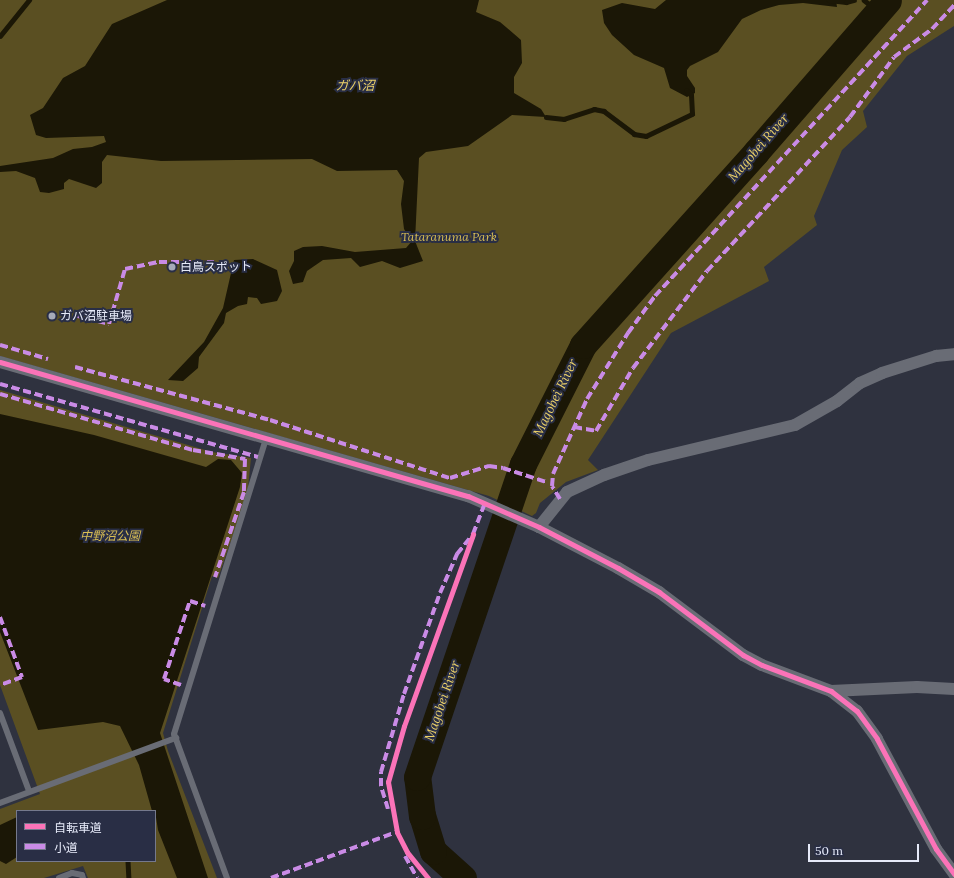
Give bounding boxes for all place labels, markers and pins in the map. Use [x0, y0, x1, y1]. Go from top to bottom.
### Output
place label: 白鳥スポット [180, 260, 252, 274]
marker: 白鳥スポット [167, 262, 177, 272]
place label: ガバ沼駐車場 [60, 309, 132, 323]
marker: ガバ沼駐車場 [47, 311, 57, 321]

